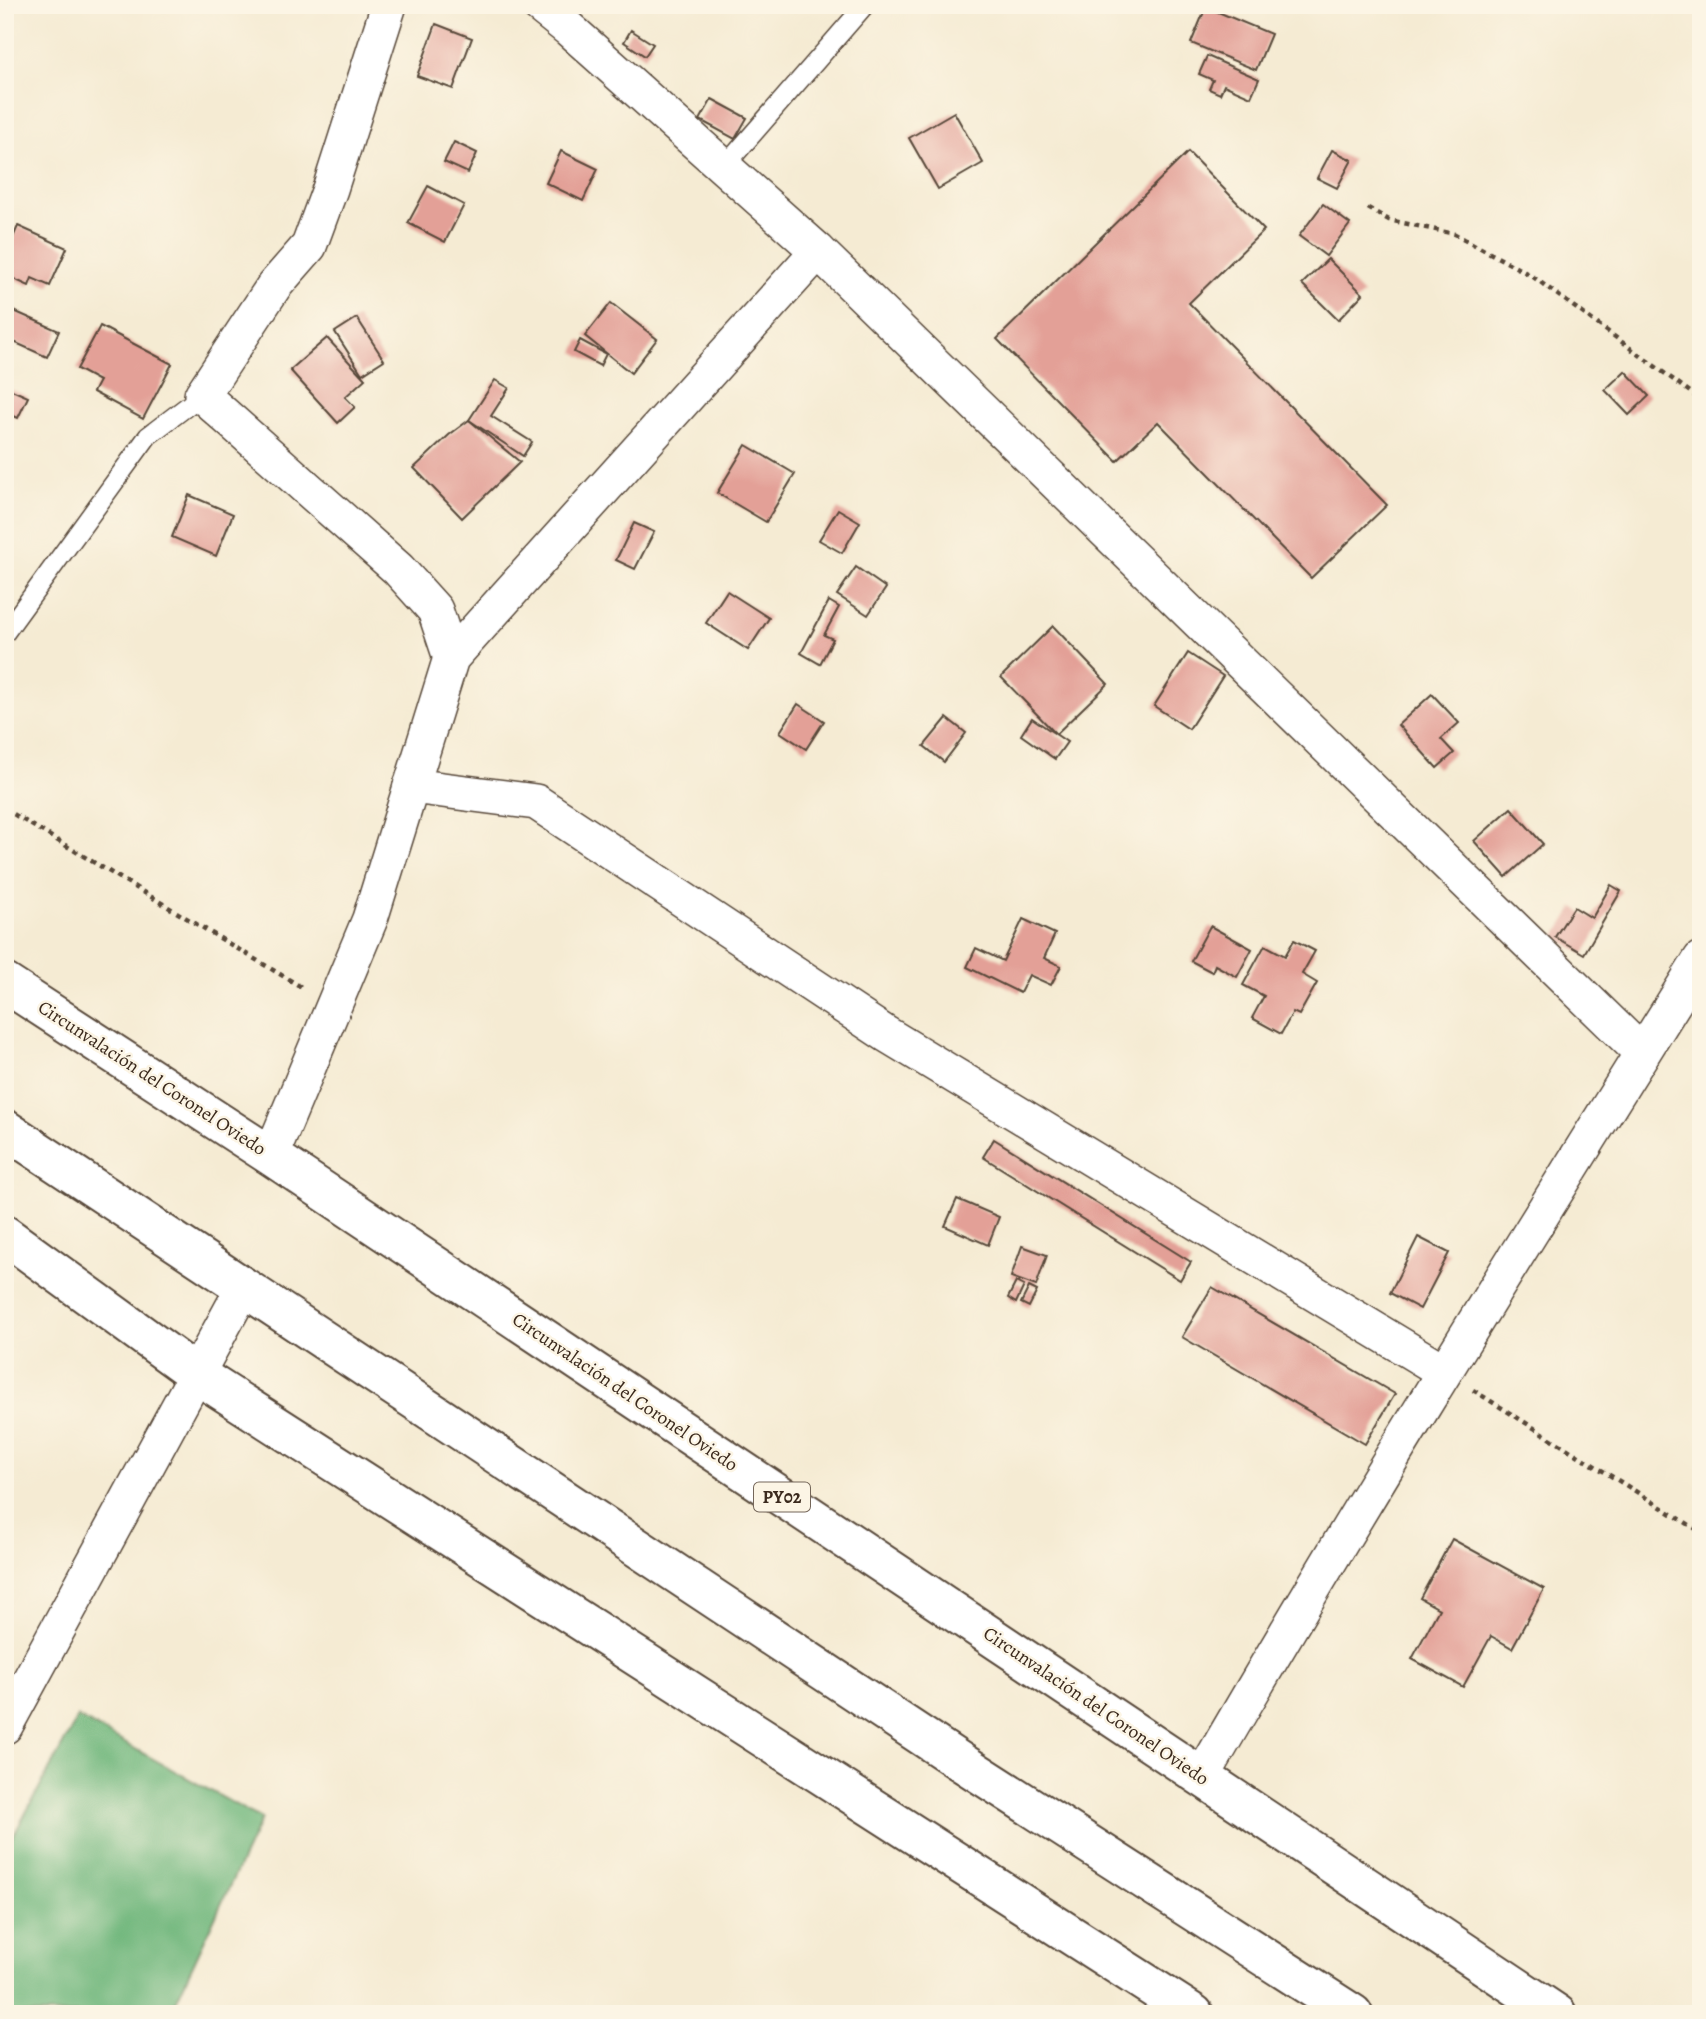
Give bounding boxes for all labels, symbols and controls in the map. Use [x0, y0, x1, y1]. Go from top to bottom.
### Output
street label: Circunvalación del Coronel Oviedo [33, 994, 271, 1162]
street label: Circunvalación del Coronel Oviedo [507, 1307, 743, 1477]
road number: PY02 [754, 1482, 810, 1512]
street label: Circunvalación del Coronel Oviedo [978, 1621, 1214, 1791]

